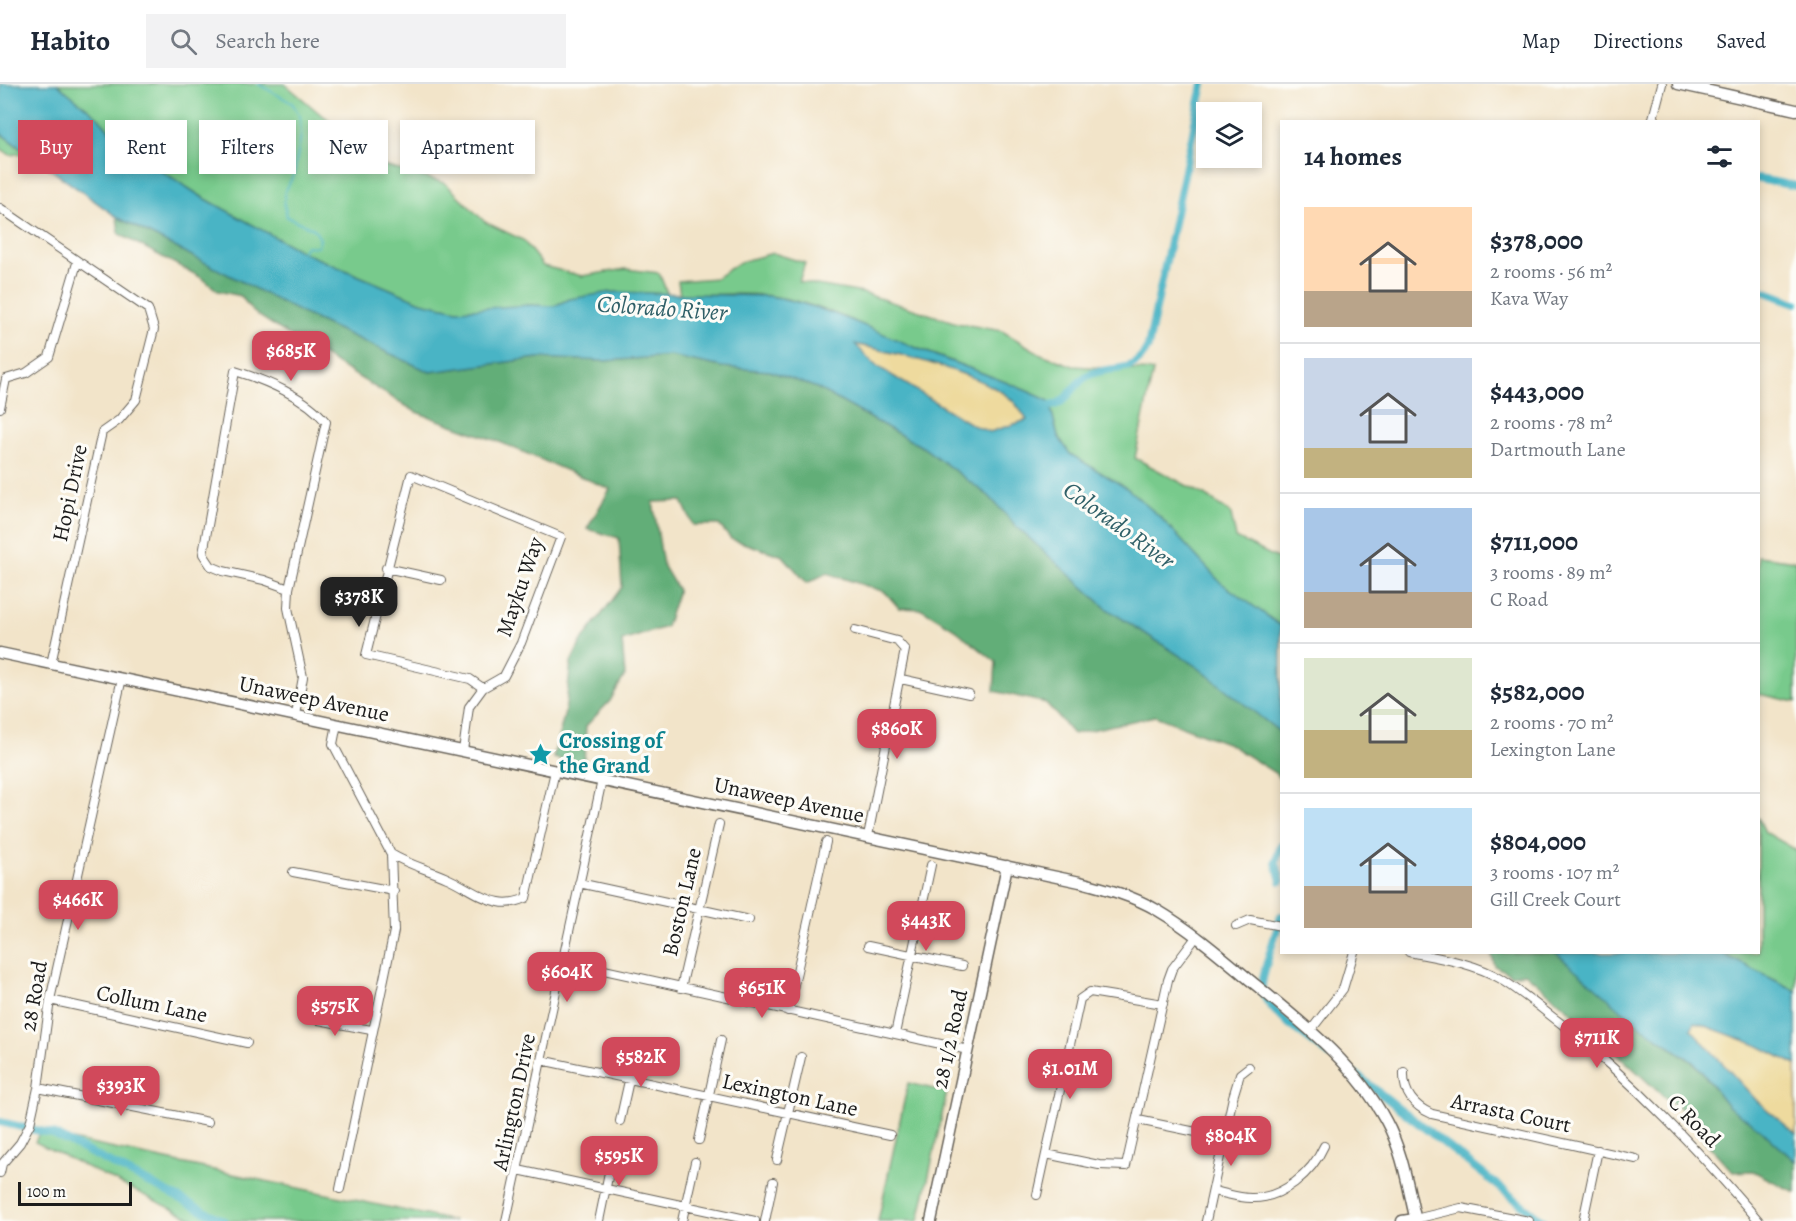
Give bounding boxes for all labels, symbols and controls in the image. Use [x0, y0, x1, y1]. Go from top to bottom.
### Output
search box [146, 14, 566, 68]
text: Habito [30, 22, 110, 60]
icon: search [167, 25, 200, 58]
text: Search here [215, 26, 320, 56]
text: Map [1522, 27, 1560, 55]
text: Directions [1593, 27, 1683, 55]
text: Saved [1716, 27, 1766, 55]
map controls [1196, 102, 1262, 168]
button: layers [1196, 102, 1262, 168]
chip: Buy [18, 120, 93, 174]
chip: Rent [105, 120, 187, 174]
chip: Filters [199, 120, 296, 174]
chip: New [308, 120, 388, 174]
chip: Apartment [400, 120, 535, 174]
text: 14 homes [1304, 139, 1402, 174]
icon: filters [1703, 140, 1736, 173]
text: $378,000 [1490, 223, 1583, 258]
icon: home [1352, 231, 1424, 303]
text: 2 rooms · 56 m² [1490, 258, 1612, 285]
text: Kava Way [1490, 285, 1568, 312]
water label: Colorado River [596, 287, 729, 329]
pin: $685K [249, 331, 333, 382]
text: $685K [266, 337, 316, 364]
text: $443,000 [1490, 374, 1584, 409]
icon: home [1352, 382, 1424, 454]
text: 2 rooms · 78 m² [1490, 409, 1613, 436]
text: Dartmouth Lane [1490, 436, 1626, 463]
street label: Hopi Drive [45, 442, 95, 544]
water label: Colorado River [1057, 474, 1182, 577]
text: $711,000 [1490, 524, 1578, 559]
icon: home [1352, 532, 1424, 604]
street label: Mayku Way [489, 533, 551, 641]
text: 3 rooms · 89 m² [1490, 559, 1612, 586]
pin: $378K [317, 577, 401, 628]
text: $378K [334, 583, 384, 610]
text: C Road [1490, 586, 1548, 613]
street label: Unaweep Avenue [236, 668, 392, 730]
text: $582,000 [1490, 674, 1584, 709]
icon: home [1352, 682, 1424, 754]
pin: $860K [855, 709, 939, 760]
text: 2 rooms · 70 m² [1490, 709, 1614, 736]
text: $860K [871, 715, 923, 742]
place label: Crossing of the Grand [559, 726, 667, 781]
text: Lexington Lane [1490, 736, 1616, 763]
place icon: Crossing of the Grand [528, 741, 554, 767]
street label: Unaweep Avenue [711, 769, 867, 831]
text: $804,000 [1490, 824, 1586, 859]
icon: home [1352, 832, 1424, 904]
street label: Boston Lane [655, 845, 709, 959]
text: 3 rooms · 107 m² [1490, 859, 1619, 886]
pin: $466K [36, 880, 120, 931]
text: $466K [53, 886, 103, 913]
text: Gill Creek Court [1490, 886, 1621, 913]
pin: $443K [884, 901, 968, 952]
text: $443K [901, 907, 951, 934]
pin: $604K [525, 952, 609, 1003]
street label: 28 Road [13, 958, 55, 1034]
text: $604K [541, 958, 593, 985]
pin: $651K [720, 968, 804, 1019]
text: $651K [738, 974, 786, 1001]
street label: Collum Lane [94, 978, 210, 1030]
pin: $575K [293, 986, 377, 1037]
street label: 28 1/2 Road [925, 986, 975, 1091]
text: $575K [311, 992, 359, 1019]
pin: $711K [1555, 1018, 1639, 1069]
text: $711K [1574, 1024, 1620, 1051]
street label: Arlington Drive [485, 1031, 543, 1174]
pin: $582K [599, 1037, 683, 1088]
text: $582K [616, 1043, 666, 1070]
pin: $1.01M [1021, 1049, 1119, 1100]
text: $1.01M [1042, 1055, 1098, 1082]
pin: $393K [79, 1066, 163, 1117]
street label: Lexington Lane [719, 1066, 861, 1124]
text: $393K [97, 1072, 145, 1099]
street label: Arrasta Court [1447, 1085, 1574, 1140]
street label: C Road [1661, 1088, 1727, 1155]
pin: $804K [1189, 1116, 1273, 1167]
text: $804K [1205, 1122, 1257, 1149]
pin: $595K [577, 1136, 661, 1187]
text: $595K [595, 1142, 643, 1169]
scale bar [18, 1179, 132, 1206]
text: 100 m [27, 1181, 66, 1203]

